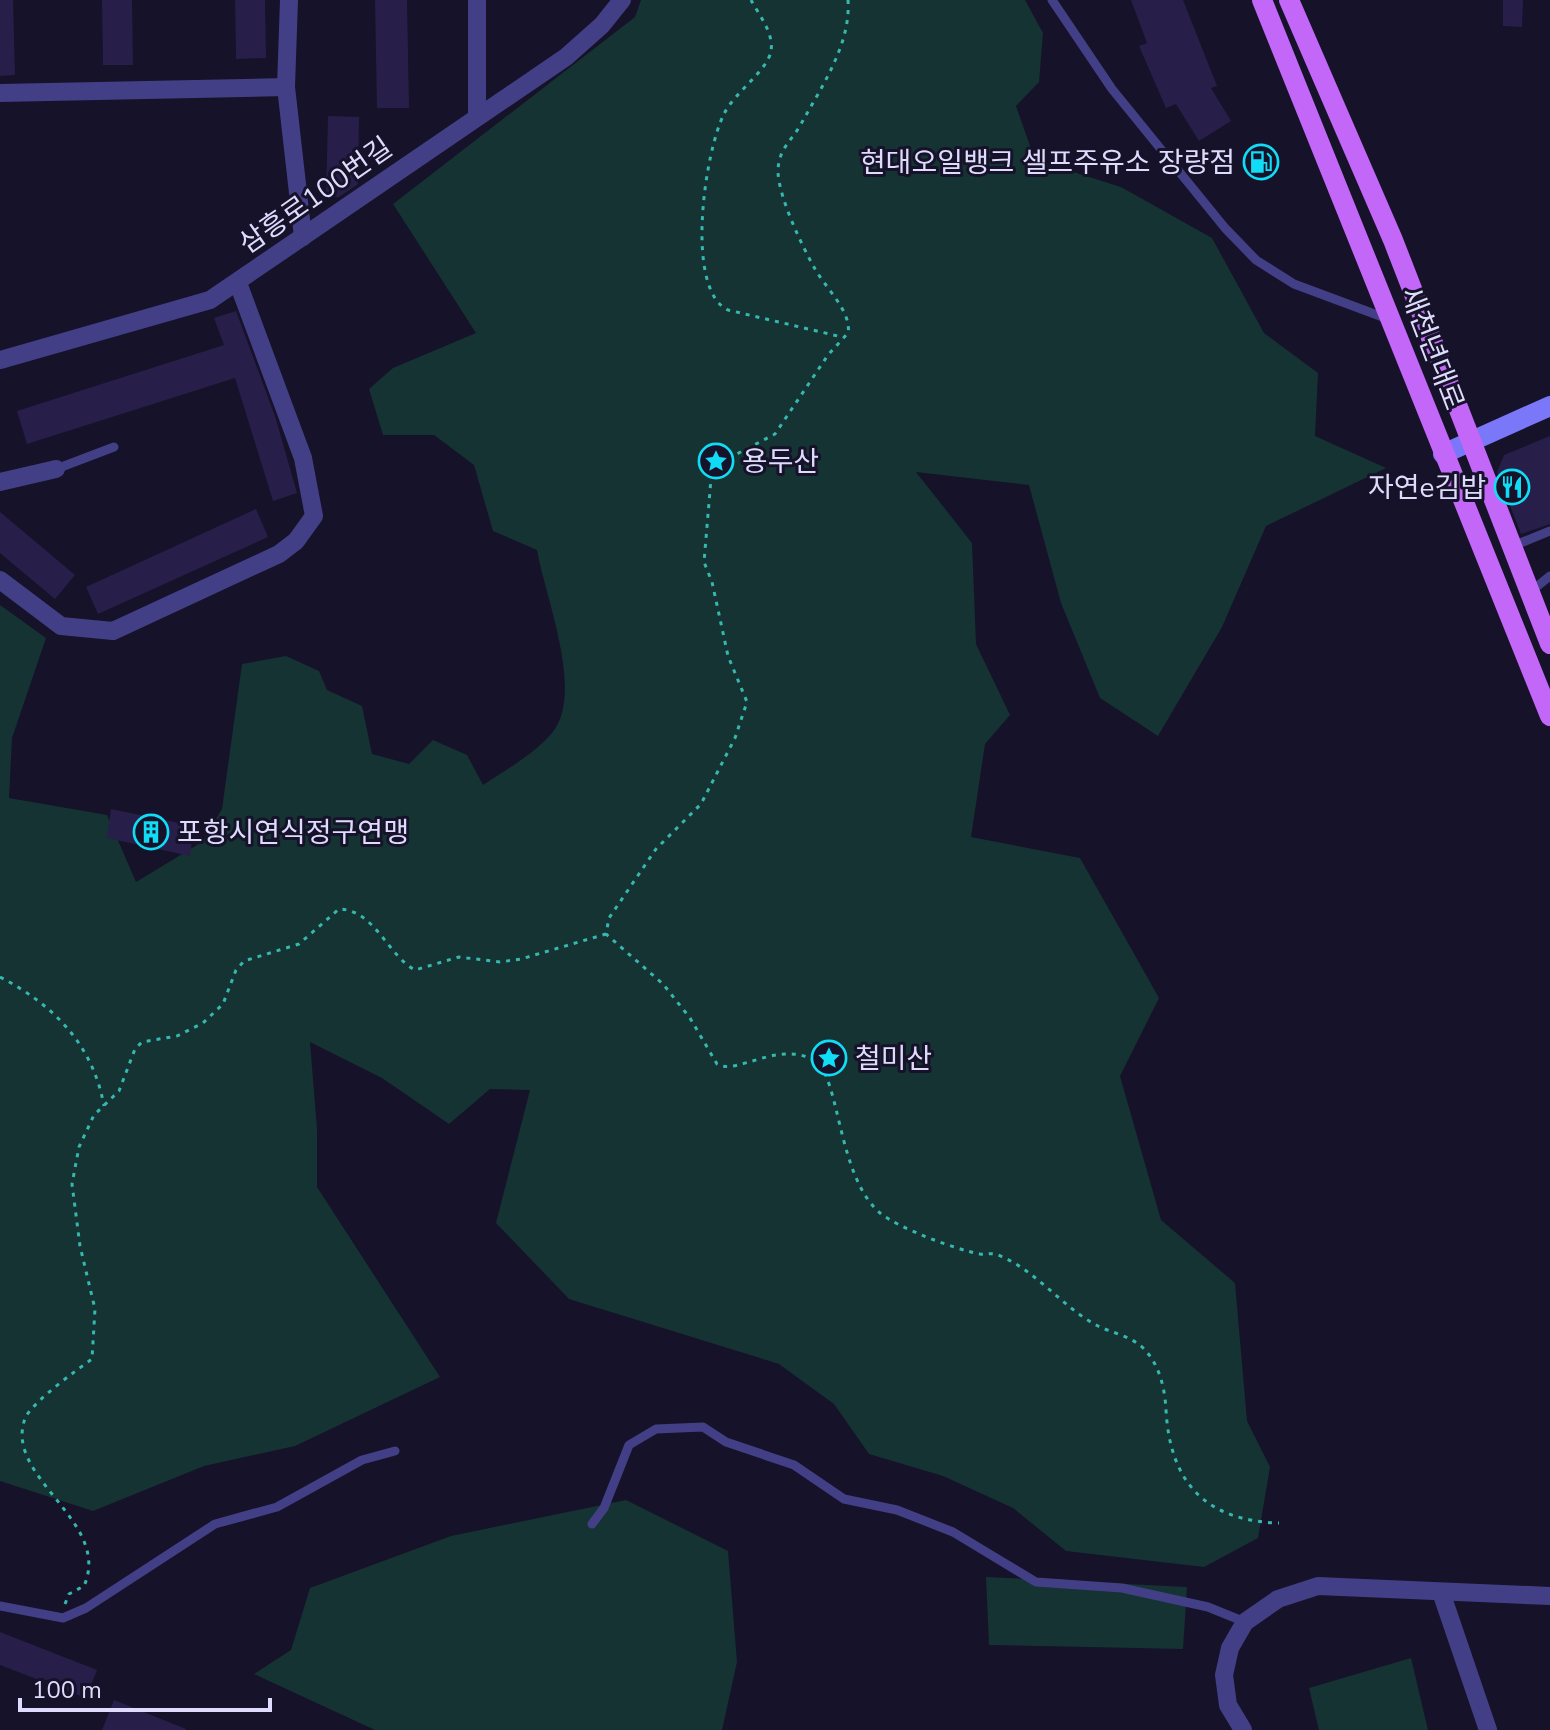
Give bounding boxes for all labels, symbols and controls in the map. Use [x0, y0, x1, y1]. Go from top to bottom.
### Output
street label: 삼흥로100번길 [231, 129, 400, 263]
fuel station icon: 현대오일뱅크 셀프주유소 장량점 [1242, 143, 1280, 181]
place label: 현대오일뱅크 셀프주유소 장량점 [860, 144, 1235, 182]
street label: 새천년대로 [1391, 281, 1473, 415]
place icon: 용두산 [697, 442, 735, 480]
place label: 용두산 [742, 443, 819, 481]
restaurant icon: 자연e김밥 [1493, 468, 1531, 506]
place label: 자연e김밥 [1368, 469, 1486, 507]
building icon: 포항시연식정구연맹 [132, 813, 170, 851]
place label: 포항시연식정구연맹 [177, 814, 409, 852]
place icon: 철미산 [810, 1039, 848, 1077]
place label: 철미산 [855, 1040, 932, 1078]
scale bar [20, 1662, 270, 1712]
text: 100 m [32, 1674, 102, 1706]

